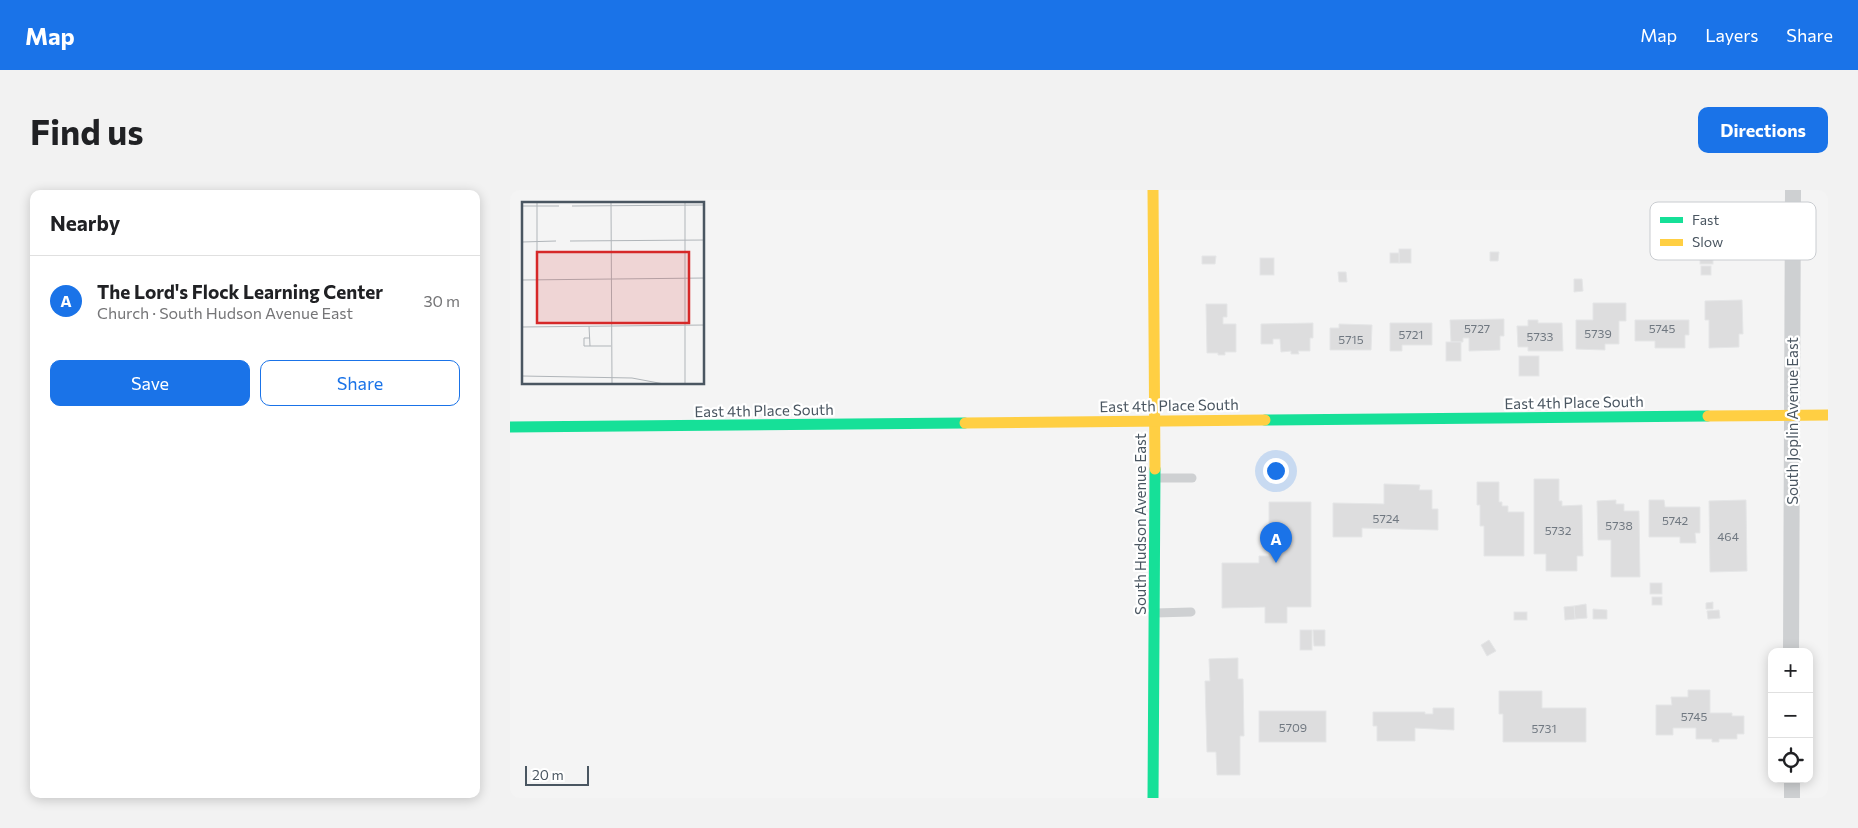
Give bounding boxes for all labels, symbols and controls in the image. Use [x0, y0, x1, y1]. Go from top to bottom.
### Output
text: Map [25, 21, 75, 50]
text: Map [1640, 24, 1677, 46]
text: Layers [1705, 24, 1758, 46]
text: Share [1786, 24, 1833, 46]
button: Directions [1698, 107, 1828, 153]
text: Find us [30, 109, 144, 152]
inset map [522, 202, 705, 385]
legend [1650, 202, 1816, 260]
text: Nearby [50, 210, 120, 235]
text: Fast [1692, 211, 1719, 228]
text: Slow [1692, 233, 1723, 250]
text: The Lord's Flock Learning Center [97, 280, 383, 303]
text: A [60, 291, 72, 310]
text: 30 m [423, 291, 460, 310]
text: Church · South Hudson Avenue East [97, 303, 353, 322]
house number: 5727 [1464, 321, 1490, 335]
house number: 5745 [1649, 321, 1675, 335]
house number: 5739 [1584, 326, 1612, 340]
house number: 5721 [1398, 327, 1424, 341]
house number: 5733 [1527, 329, 1554, 343]
house number: 5715 [1338, 332, 1364, 346]
street label: South Joplin Avenue East [1783, 337, 1801, 505]
button: Save [50, 360, 250, 406]
button: Share [260, 360, 460, 406]
street label: East 4th Place South [1504, 392, 1644, 412]
street label: East 4th Place South [1099, 395, 1239, 415]
street label: East 4th Place South [694, 400, 834, 420]
street label: South Hudson Avenue East [1131, 433, 1149, 615]
your location [1263, 458, 1289, 484]
house number: 5724 [1373, 511, 1399, 525]
house number: 5742 [1662, 513, 1688, 527]
house number: 5738 [1605, 518, 1633, 532]
pin: A [1260, 522, 1292, 563]
house number: 5732 [1545, 523, 1572, 537]
house number: 464 [1717, 529, 1739, 543]
map controls [1768, 648, 1813, 783]
button: + [1768, 648, 1813, 693]
button: − [1768, 693, 1813, 738]
house number: 5745 [1681, 709, 1707, 723]
house number: 5709 [1279, 720, 1307, 734]
house number: 5731 [1531, 721, 1557, 735]
button: locate [1768, 738, 1813, 783]
scale bar [525, 763, 589, 786]
text: 20 m [532, 766, 564, 783]

